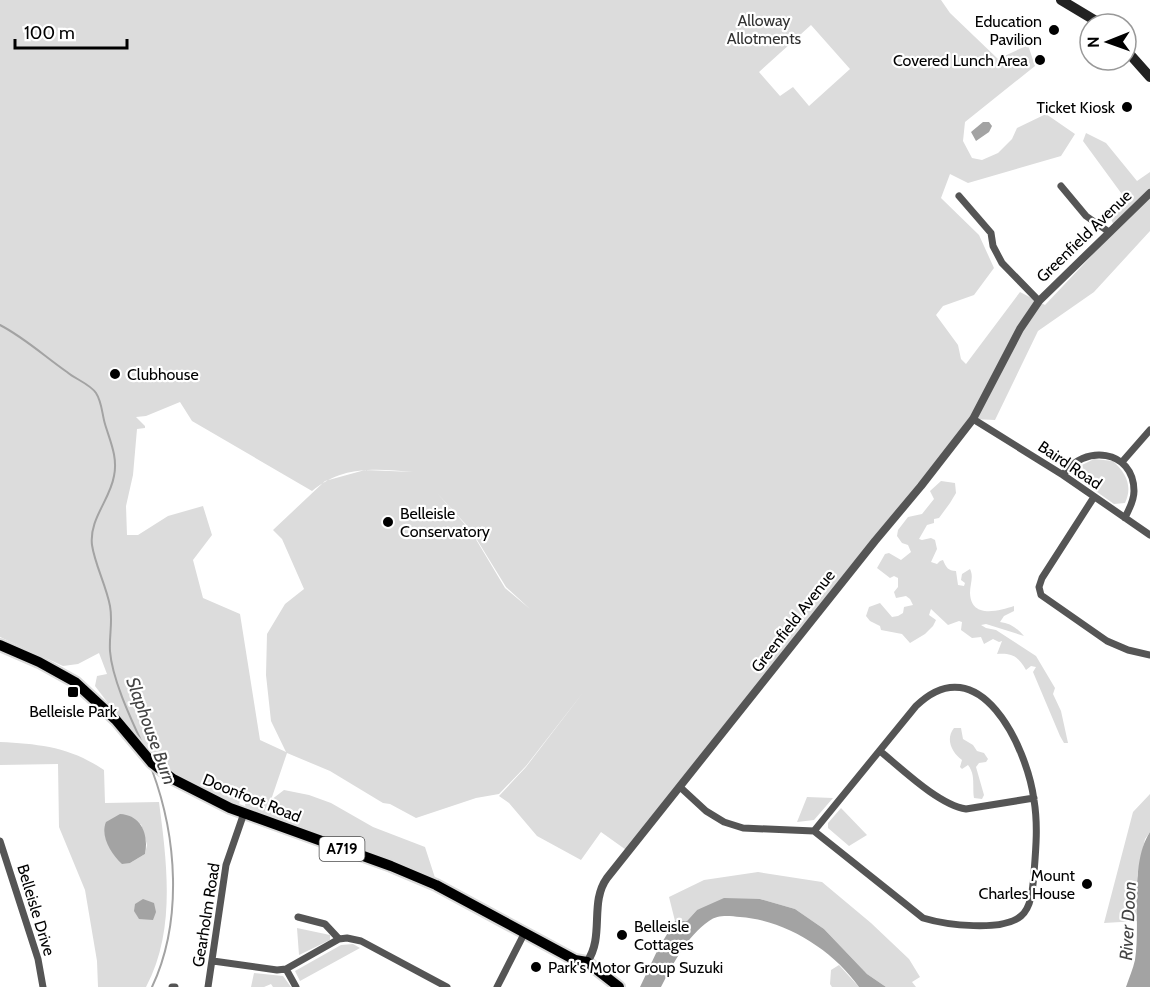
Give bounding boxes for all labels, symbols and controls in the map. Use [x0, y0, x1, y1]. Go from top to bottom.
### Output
park label: Alloway Allotments [727, 11, 802, 48]
scale bar [15, 12, 128, 50]
place label: Education Pavilion [975, 12, 1042, 49]
north arrow [1078, 12, 1138, 72]
text: 100 m [24, 22, 75, 44]
marker: Education Pavilion [1047, 23, 1061, 37]
text: N [1084, 36, 1103, 48]
place label: Covered Lunch Area [893, 51, 1028, 70]
marker: Covered Lunch Area [1033, 53, 1047, 67]
place label: Ticket Kiosk [1037, 98, 1116, 117]
marker: Ticket Kiosk [1120, 100, 1134, 114]
street label: Greenfield Avenue [1033, 186, 1135, 286]
place label: Clubhouse [127, 365, 199, 384]
marker: Clubhouse [108, 367, 122, 381]
street label: Baird Road [1035, 437, 1105, 493]
place label: Belleisle Conservatory [400, 504, 490, 541]
marker: Belleisle Conservatory [381, 515, 395, 529]
street label: Greenfield Avenue [747, 566, 839, 676]
water label: Slaphouse Burn [121, 674, 181, 788]
marker: Belleisle Park [66, 685, 80, 699]
place label: Belleisle Park [29, 702, 118, 721]
street label: Doonfoot Road [200, 770, 304, 826]
road number: A719 [320, 837, 364, 861]
street label: Belleisle Drive [13, 862, 59, 958]
street label: Gearholm Road [188, 862, 224, 968]
place label: Mount Charles House [979, 866, 1076, 903]
marker: Mount Charles House [1080, 877, 1094, 891]
water label: River Doon [1115, 881, 1141, 961]
place label: Belleisle Cottages [634, 917, 694, 954]
marker: Belleisle Cottages [615, 928, 629, 942]
place label: Park's Motor Group Suzuki [548, 958, 723, 977]
marker: Park's Motor Group Suzuki [529, 960, 543, 974]

